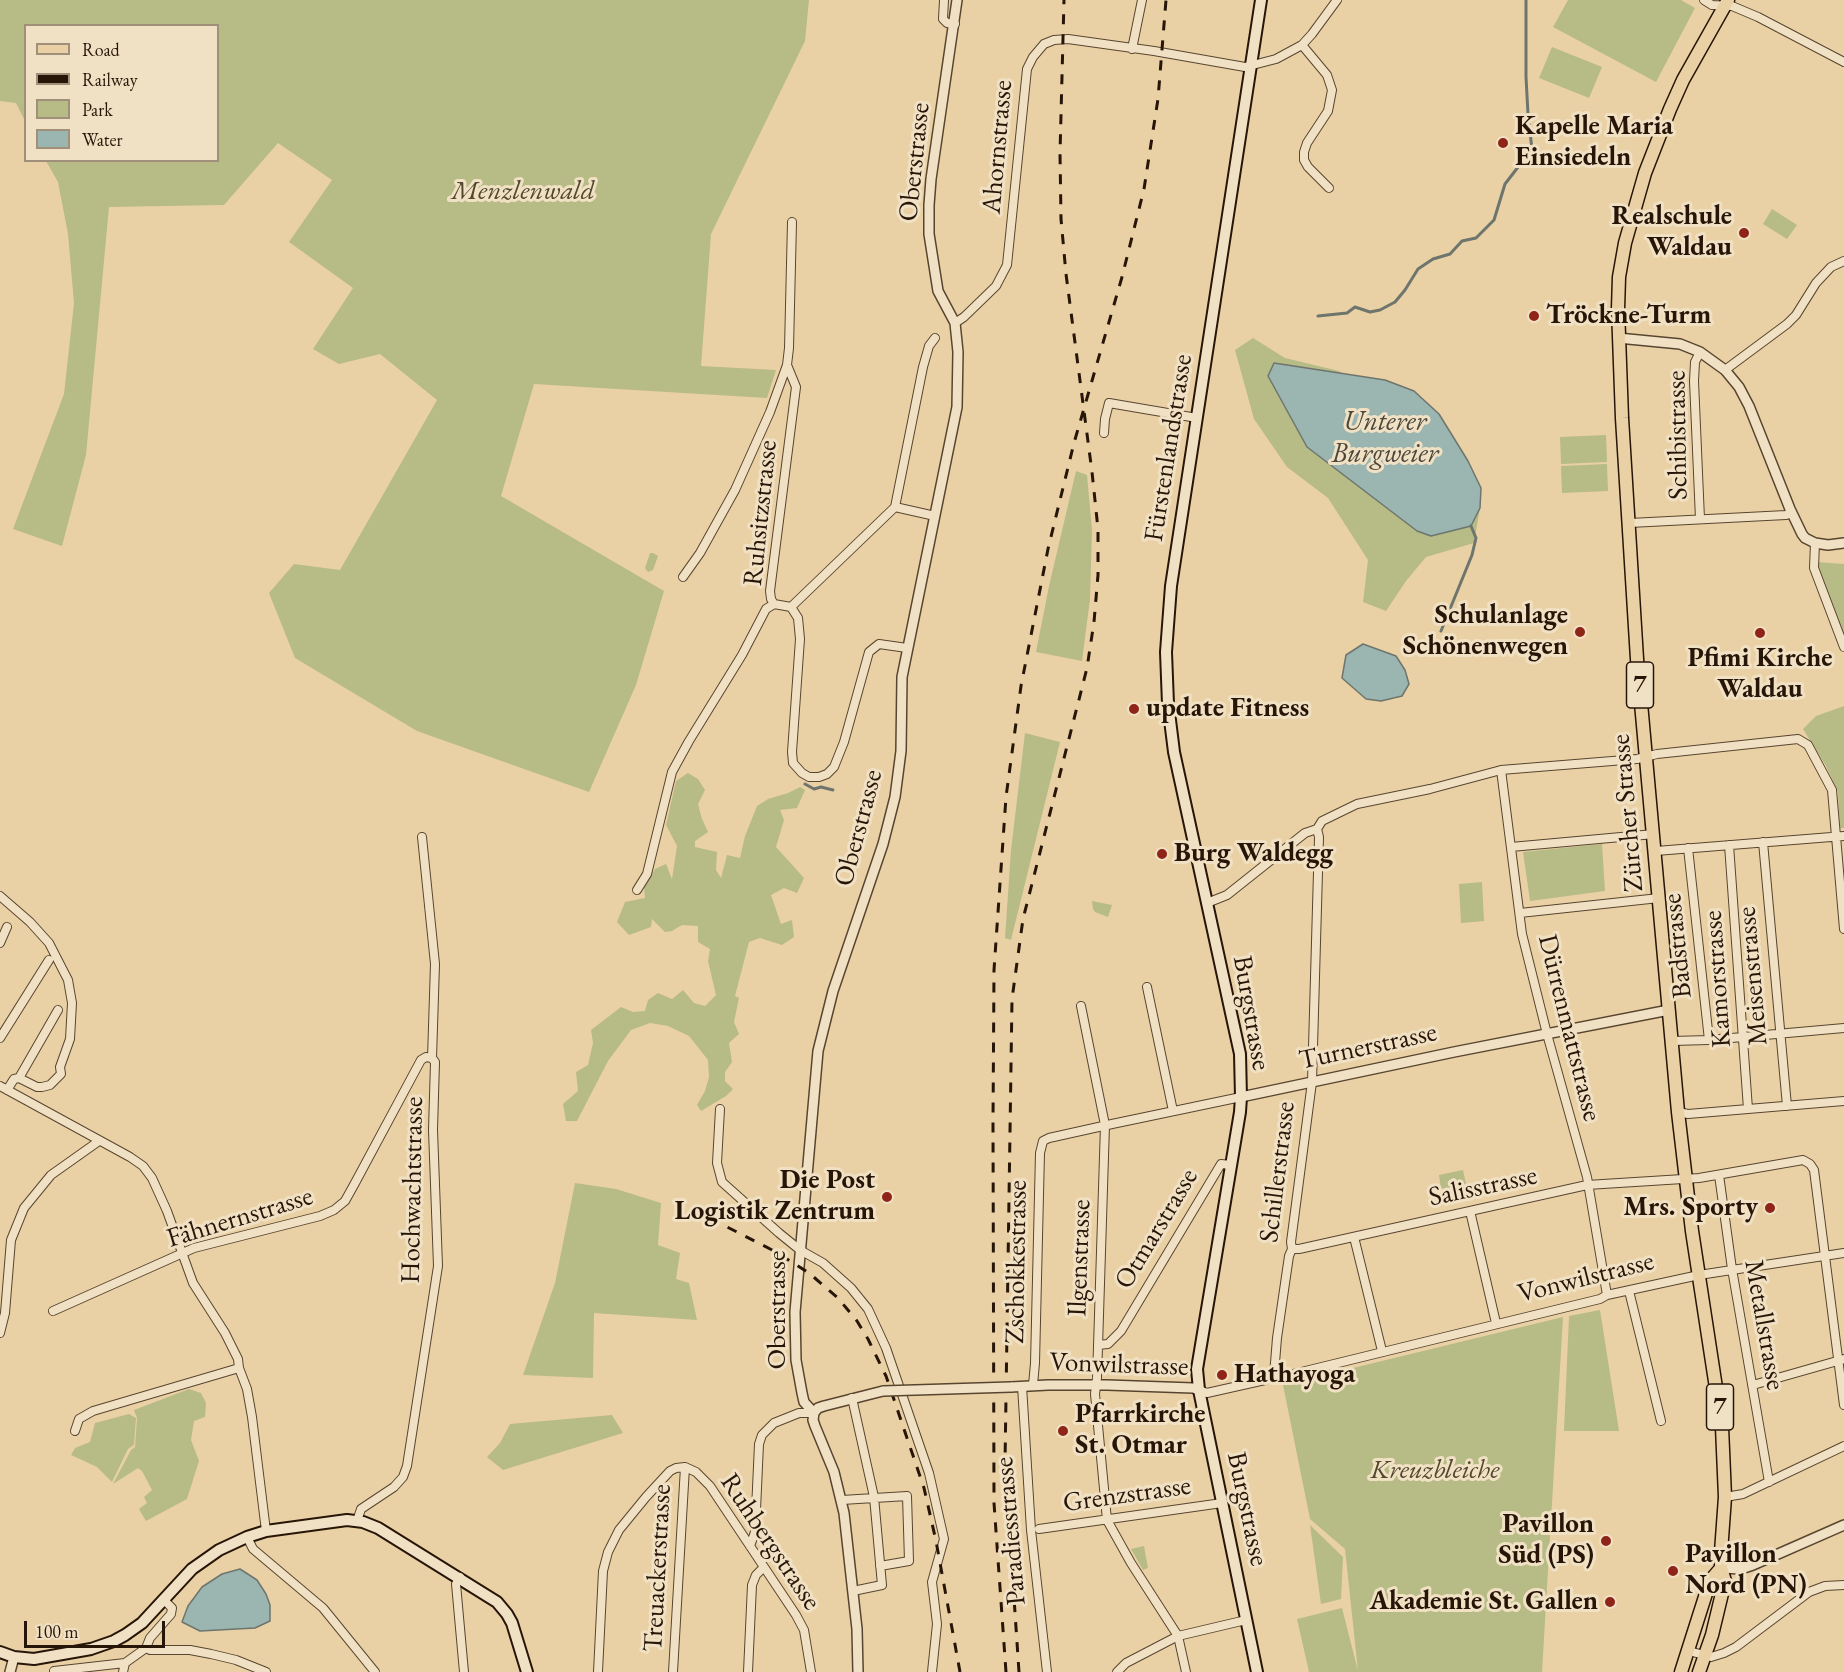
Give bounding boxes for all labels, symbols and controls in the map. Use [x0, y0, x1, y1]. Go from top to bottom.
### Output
legend [24, 24, 219, 162]
text: Road [82, 38, 120, 61]
text: Railway [82, 68, 138, 91]
street label: Ahornstrasse [976, 79, 1020, 215]
text: Park [82, 98, 113, 121]
street label: Oberstrasse [893, 101, 937, 223]
place label: Kapelle Maria Einsiedeln [1515, 111, 1673, 174]
text: Water [82, 128, 123, 151]
marker: Kapelle Maria Einsiedeln [1496, 136, 1510, 150]
park label: Menzlenwald [451, 176, 595, 208]
place label: Realschule Waldau [1612, 201, 1732, 264]
marker: Realschule Waldau [1737, 226, 1751, 240]
place label: Tröckne-Turm [1546, 300, 1711, 332]
marker: Tröckne-Turm [1527, 309, 1541, 323]
street label: Fürstenlandstrasse [1138, 352, 1200, 544]
street label: Schibistrasse [1661, 370, 1695, 500]
water label: Unterer Burgweier [1332, 405, 1438, 471]
street label: Ruhsitzstrasse [737, 439, 785, 587]
place label: Schulanlage Schönenwegen [1403, 600, 1568, 663]
marker: Schulanlage Schönenwegen [1573, 625, 1587, 639]
marker: Pfimi Kirche Waldau [1753, 626, 1767, 640]
place label: Pfimi Kirche Waldau [1687, 643, 1833, 706]
road number: 7 [1626, 662, 1654, 708]
place label: update Fitness [1146, 693, 1309, 725]
marker: update Fitness [1127, 702, 1141, 716]
street label: Zürcher Strasse [1605, 733, 1651, 893]
street label: Oberstrasse [828, 766, 890, 890]
place label: Burg Waldegg [1174, 838, 1333, 870]
marker: Burg Waldegg [1155, 847, 1169, 861]
street label: Badstrasse [1656, 892, 1700, 1000]
street label: Meisenstrasse [1731, 905, 1775, 1047]
street label: Kamorstrasse [1697, 909, 1739, 1049]
street label: Dürrenmattstrasse [1530, 931, 1608, 1125]
street label: Burgstrasse [1225, 953, 1277, 1073]
street label: Turnerstrasse [1296, 1017, 1440, 1077]
street label: Hochwachtstrasse [395, 1096, 431, 1284]
street label: Schillerstrasse [1253, 1100, 1303, 1244]
street label: Salisstrasse [1426, 1160, 1540, 1214]
street label: Otmarstrasse [1108, 1163, 1206, 1295]
place label: Die Post Logistik Zentrum [675, 1165, 875, 1228]
street label: Fähnernstrasse [163, 1180, 317, 1256]
street label: Zschokkestrasse [999, 1180, 1035, 1344]
marker: Die Post Logistik Zentrum [880, 1190, 894, 1204]
place label: Mrs. Sporty [1623, 1192, 1758, 1224]
street label: Ilgenstrasse [1062, 1199, 1098, 1317]
marker: Mrs. Sporty [1763, 1201, 1777, 1215]
street label: Vonwilstrasse [1515, 1245, 1657, 1311]
street label: Oberstrasse [762, 1250, 794, 1370]
street label: Metallstrasse [1737, 1257, 1791, 1393]
street label: Vonwilstrasse [1049, 1346, 1189, 1384]
place label: Hathayoga [1234, 1359, 1355, 1391]
marker: Hathayoga [1215, 1368, 1229, 1382]
road number: 7 [1706, 1384, 1734, 1430]
place label: Pfarrkirche St. Otmar [1075, 1399, 1206, 1462]
marker: Pfarrkirche St. Otmar [1056, 1424, 1070, 1438]
street label: Burgstrasse [1219, 1449, 1275, 1569]
park label: Kreuzbleiche [1371, 1455, 1499, 1487]
street label: Paradiesstrasse [988, 1456, 1034, 1606]
street label: Ruhbergstrasse [713, 1468, 827, 1616]
street label: Grenzstrasse [1061, 1470, 1193, 1520]
street label: Treuackerstrasse [637, 1483, 679, 1653]
place label: Pavillon Süd (PS) [1498, 1509, 1594, 1572]
marker: Pavillon Süd (PS) [1599, 1534, 1613, 1548]
place label: Pavillon Nord (PN) [1685, 1539, 1807, 1602]
marker: Pavillon Nord (PN) [1666, 1564, 1680, 1578]
place label: Akademie St. Gallen [1370, 1586, 1598, 1618]
marker: Akademie St. Gallen [1603, 1595, 1617, 1609]
scale bar [27, 1609, 168, 1647]
text: 100 m [35, 1620, 79, 1643]

